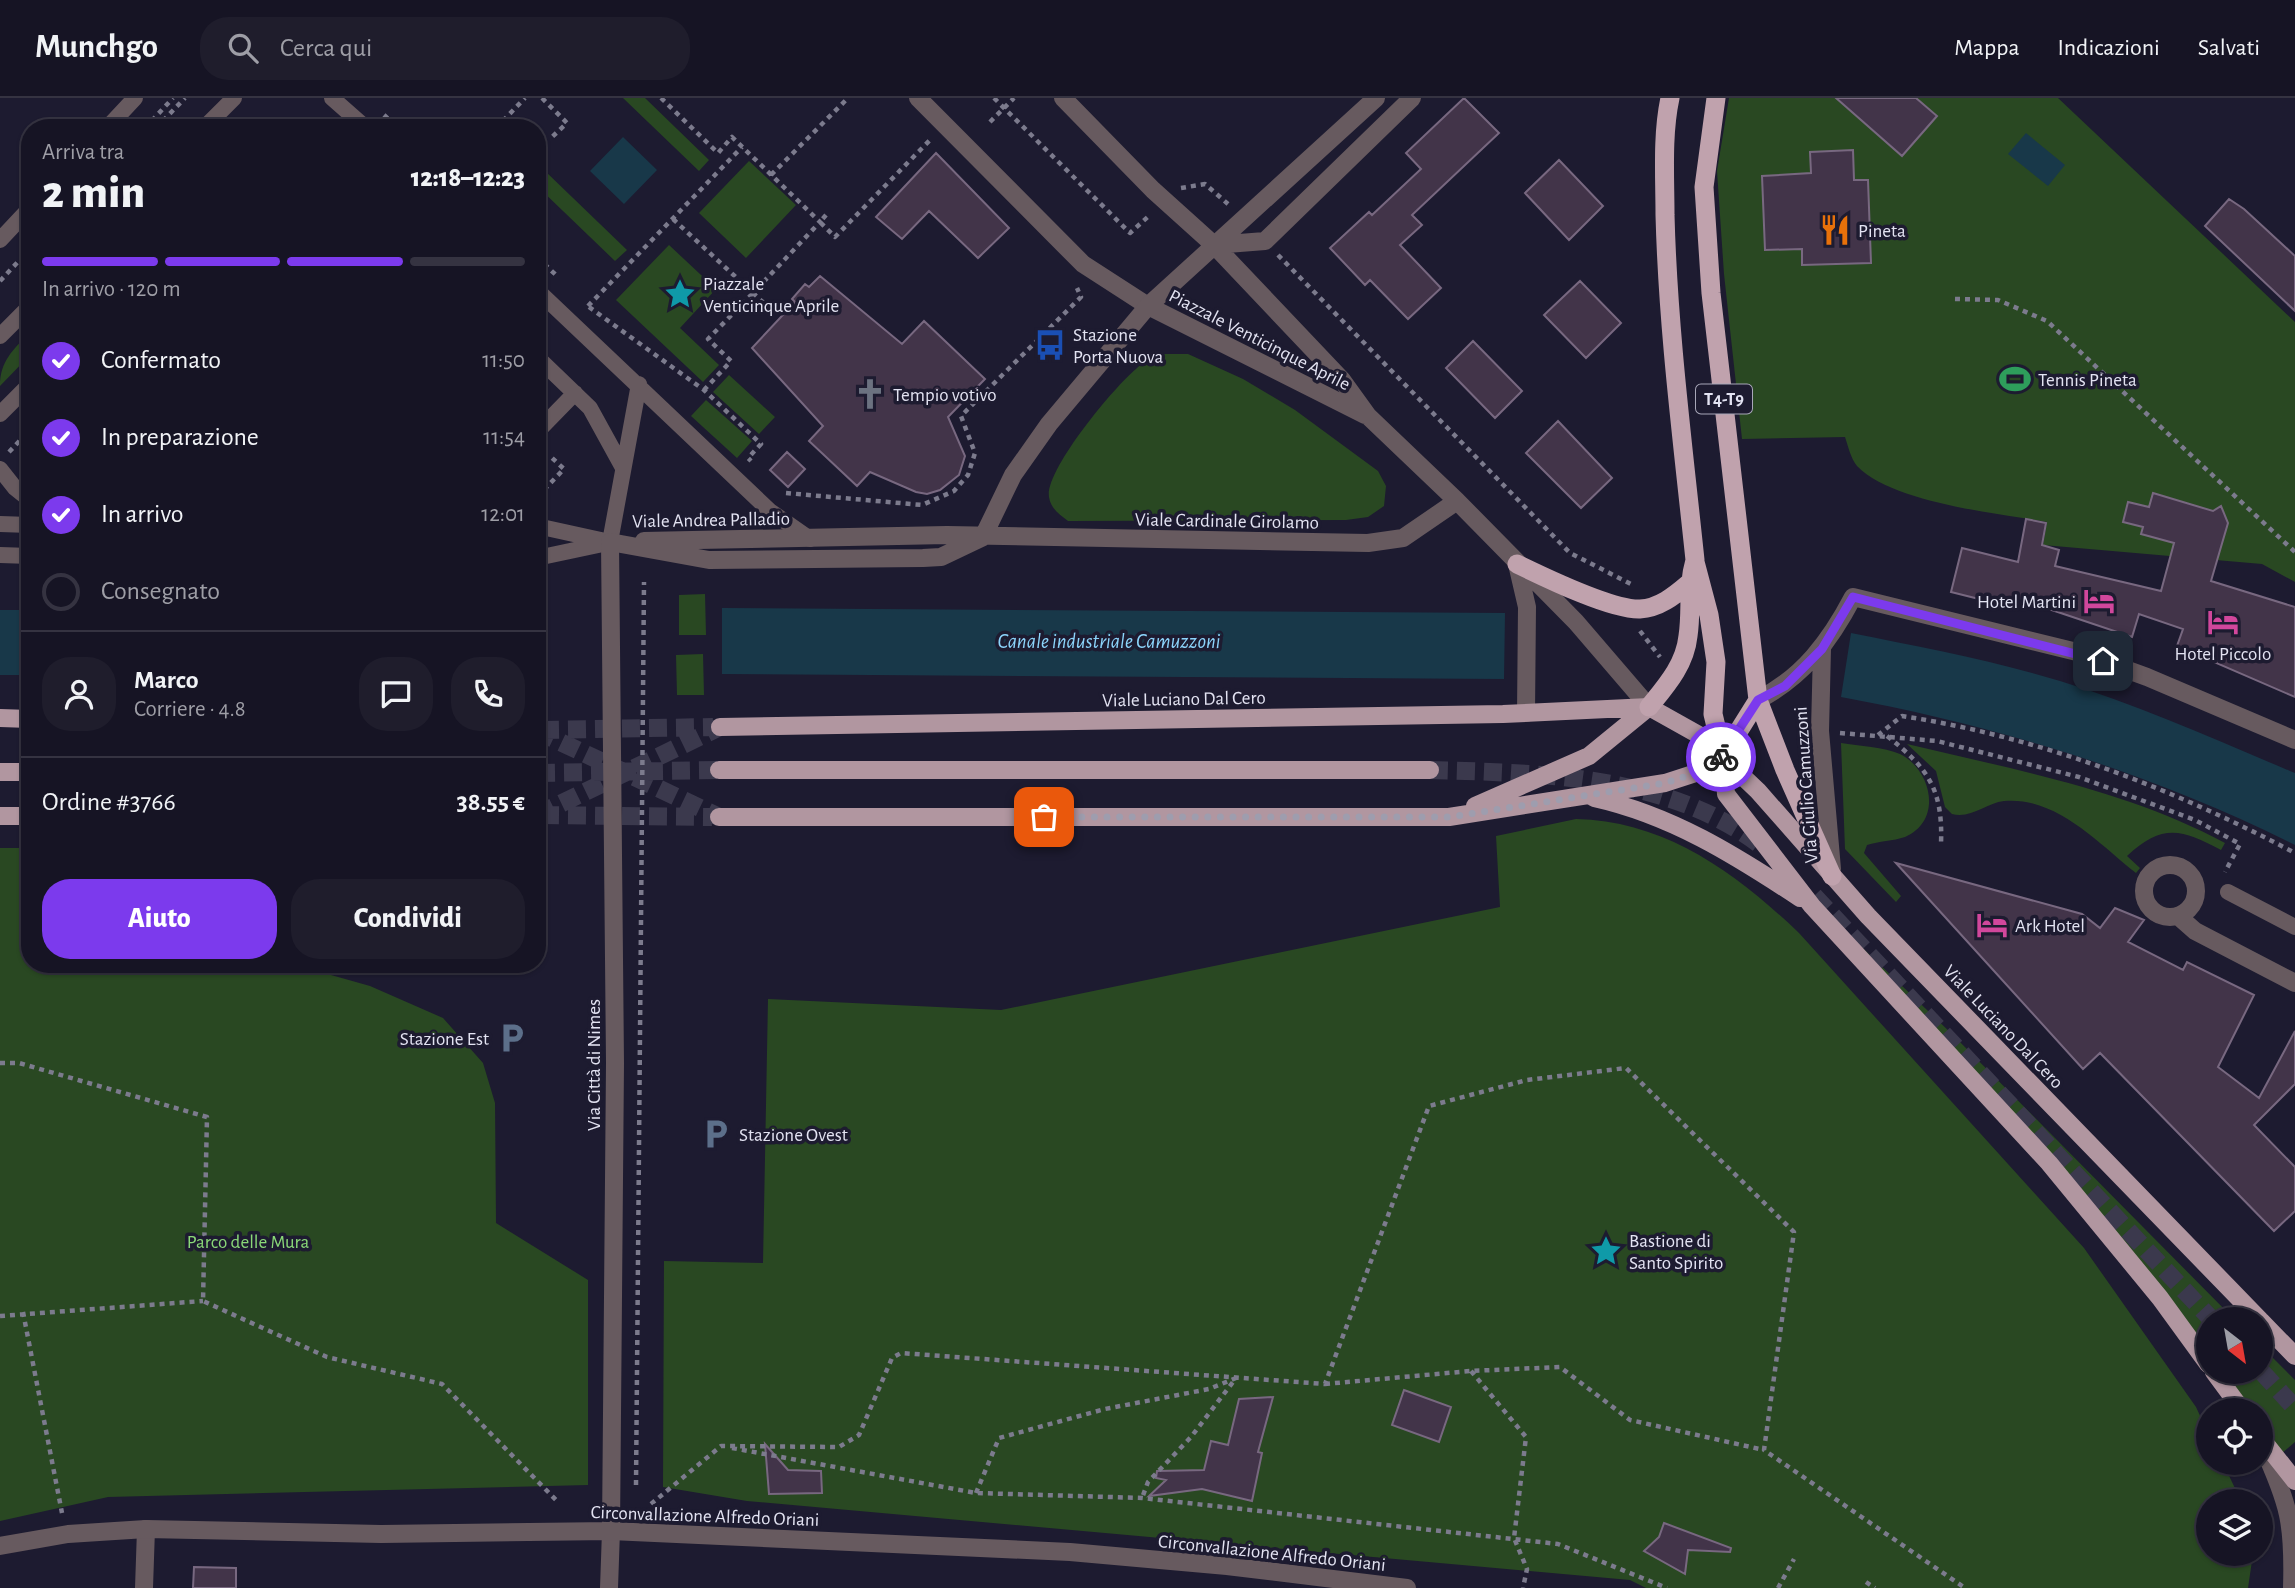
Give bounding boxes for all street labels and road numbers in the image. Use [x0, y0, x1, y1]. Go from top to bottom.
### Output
street label: Piazzale Venticinque Aprile [1166, 286, 1353, 394]
road number: T4-T9 [1696, 384, 1752, 414]
street label: Viale Andrea Palladio [632, 510, 790, 531]
street label: Viale Cardinale Girolamo [1135, 510, 1319, 533]
street label: Viale Luciano Dal Cero [1102, 689, 1266, 710]
street label: Via Giulio Camuzzoni [1792, 706, 1821, 864]
street label: Viale Luciano Dal Cero [1939, 962, 2067, 1092]
street label: Via Città di Nimes [585, 999, 604, 1131]
street label: Circonvallazione Alfredo Oriani [590, 1503, 820, 1530]
street label: Circonvallazione Alfredo Oriani [1157, 1532, 1387, 1575]

